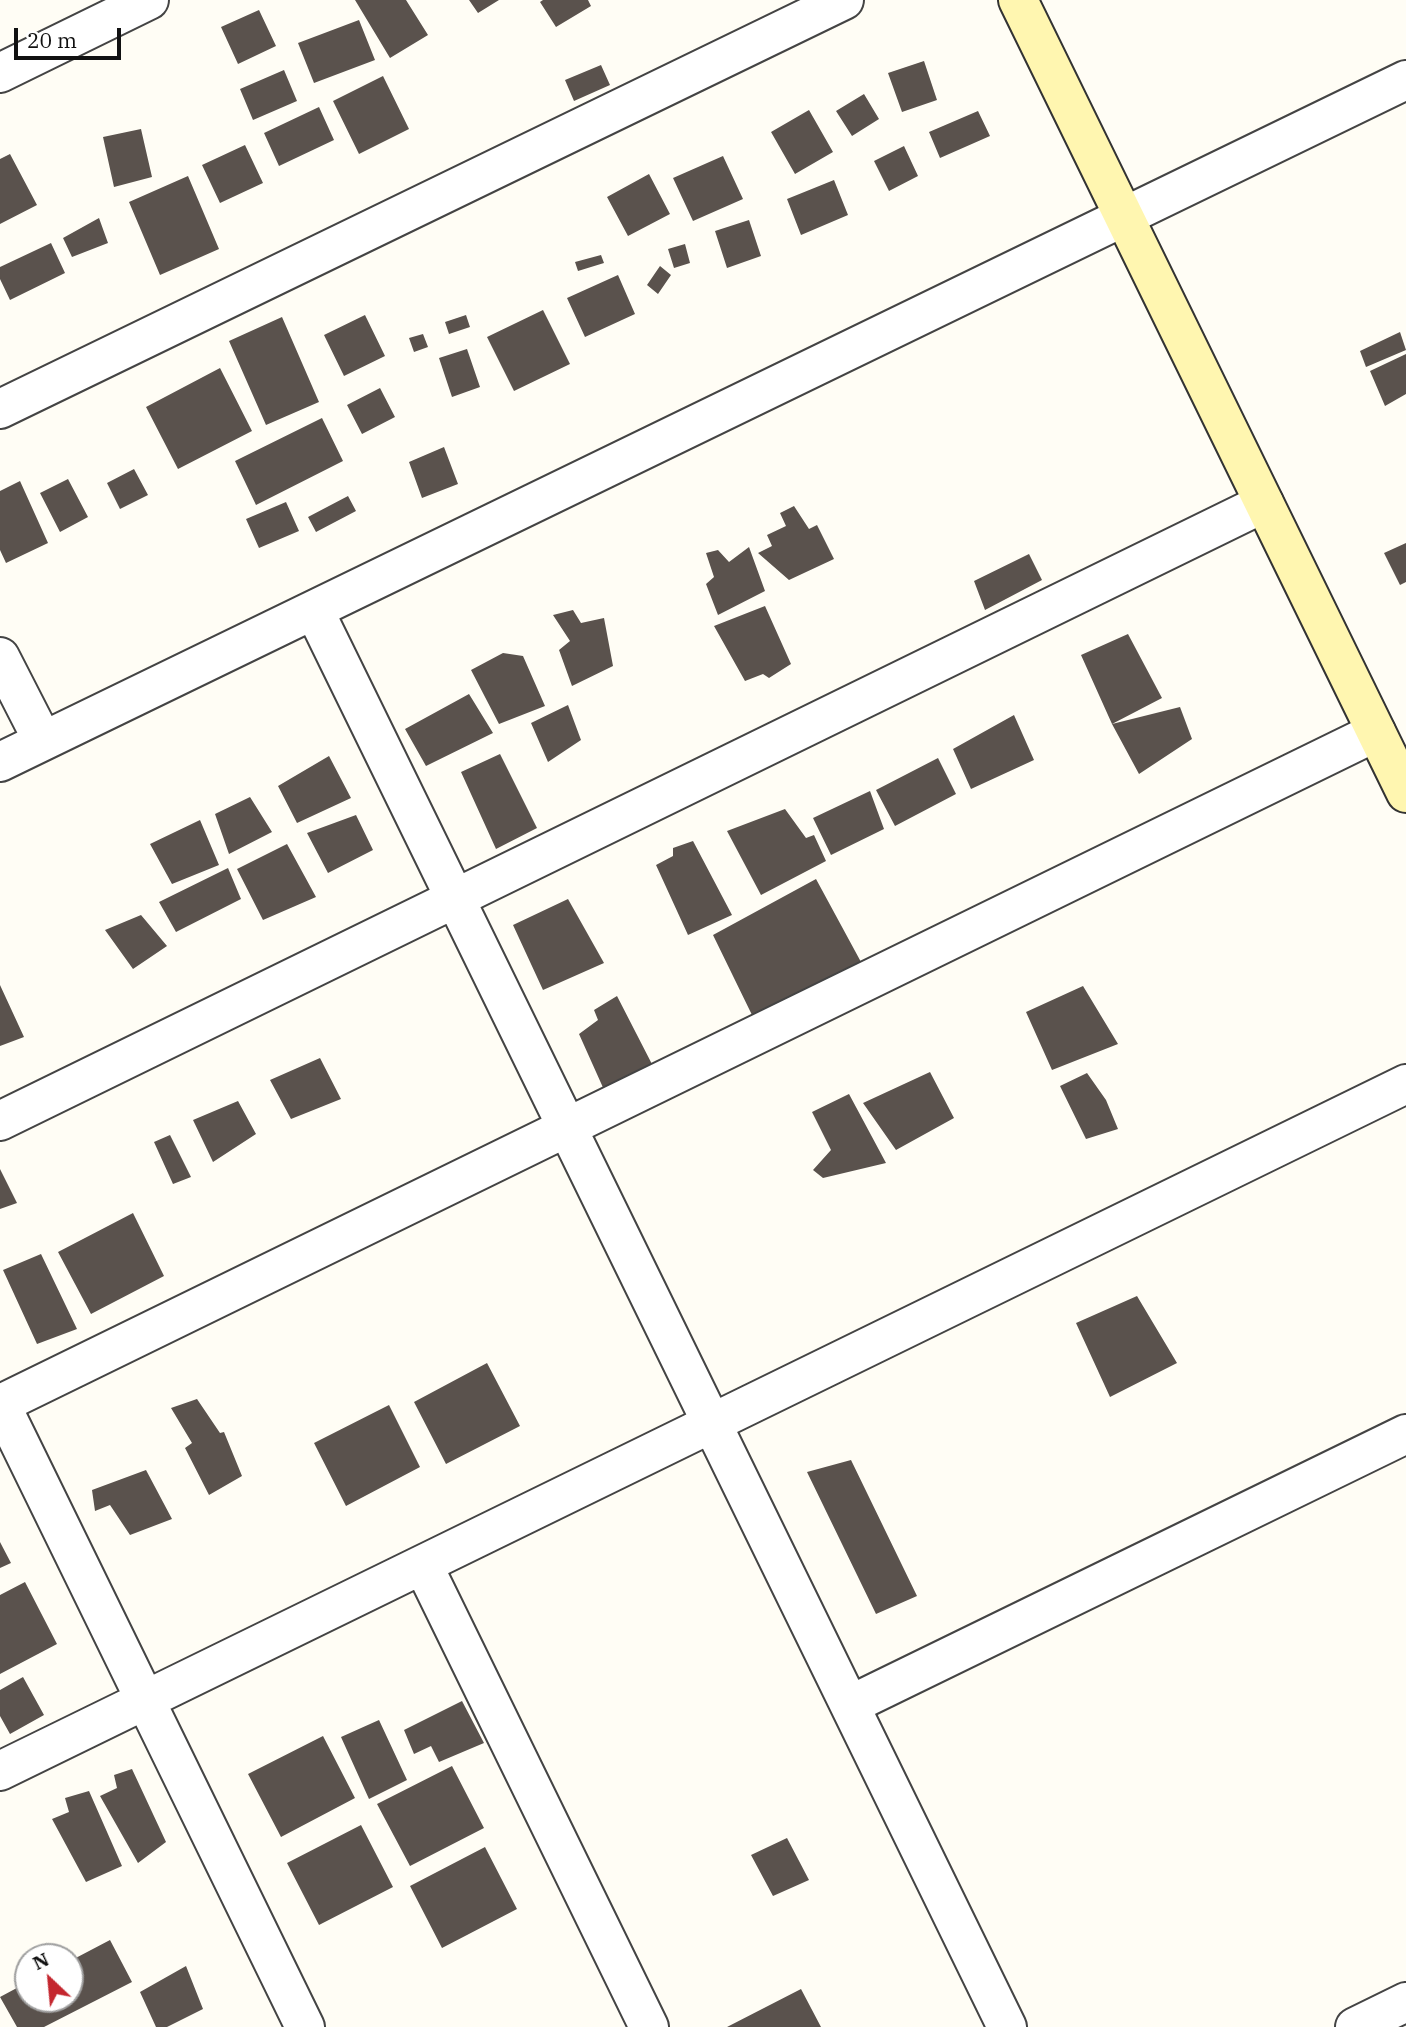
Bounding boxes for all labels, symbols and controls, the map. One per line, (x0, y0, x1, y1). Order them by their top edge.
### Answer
scale bar (18, 14, 124, 58)
text: 20 m (27, 26, 77, 54)
north arrow (14, 1943, 84, 2013)
text: N (29, 1947, 53, 1975)

